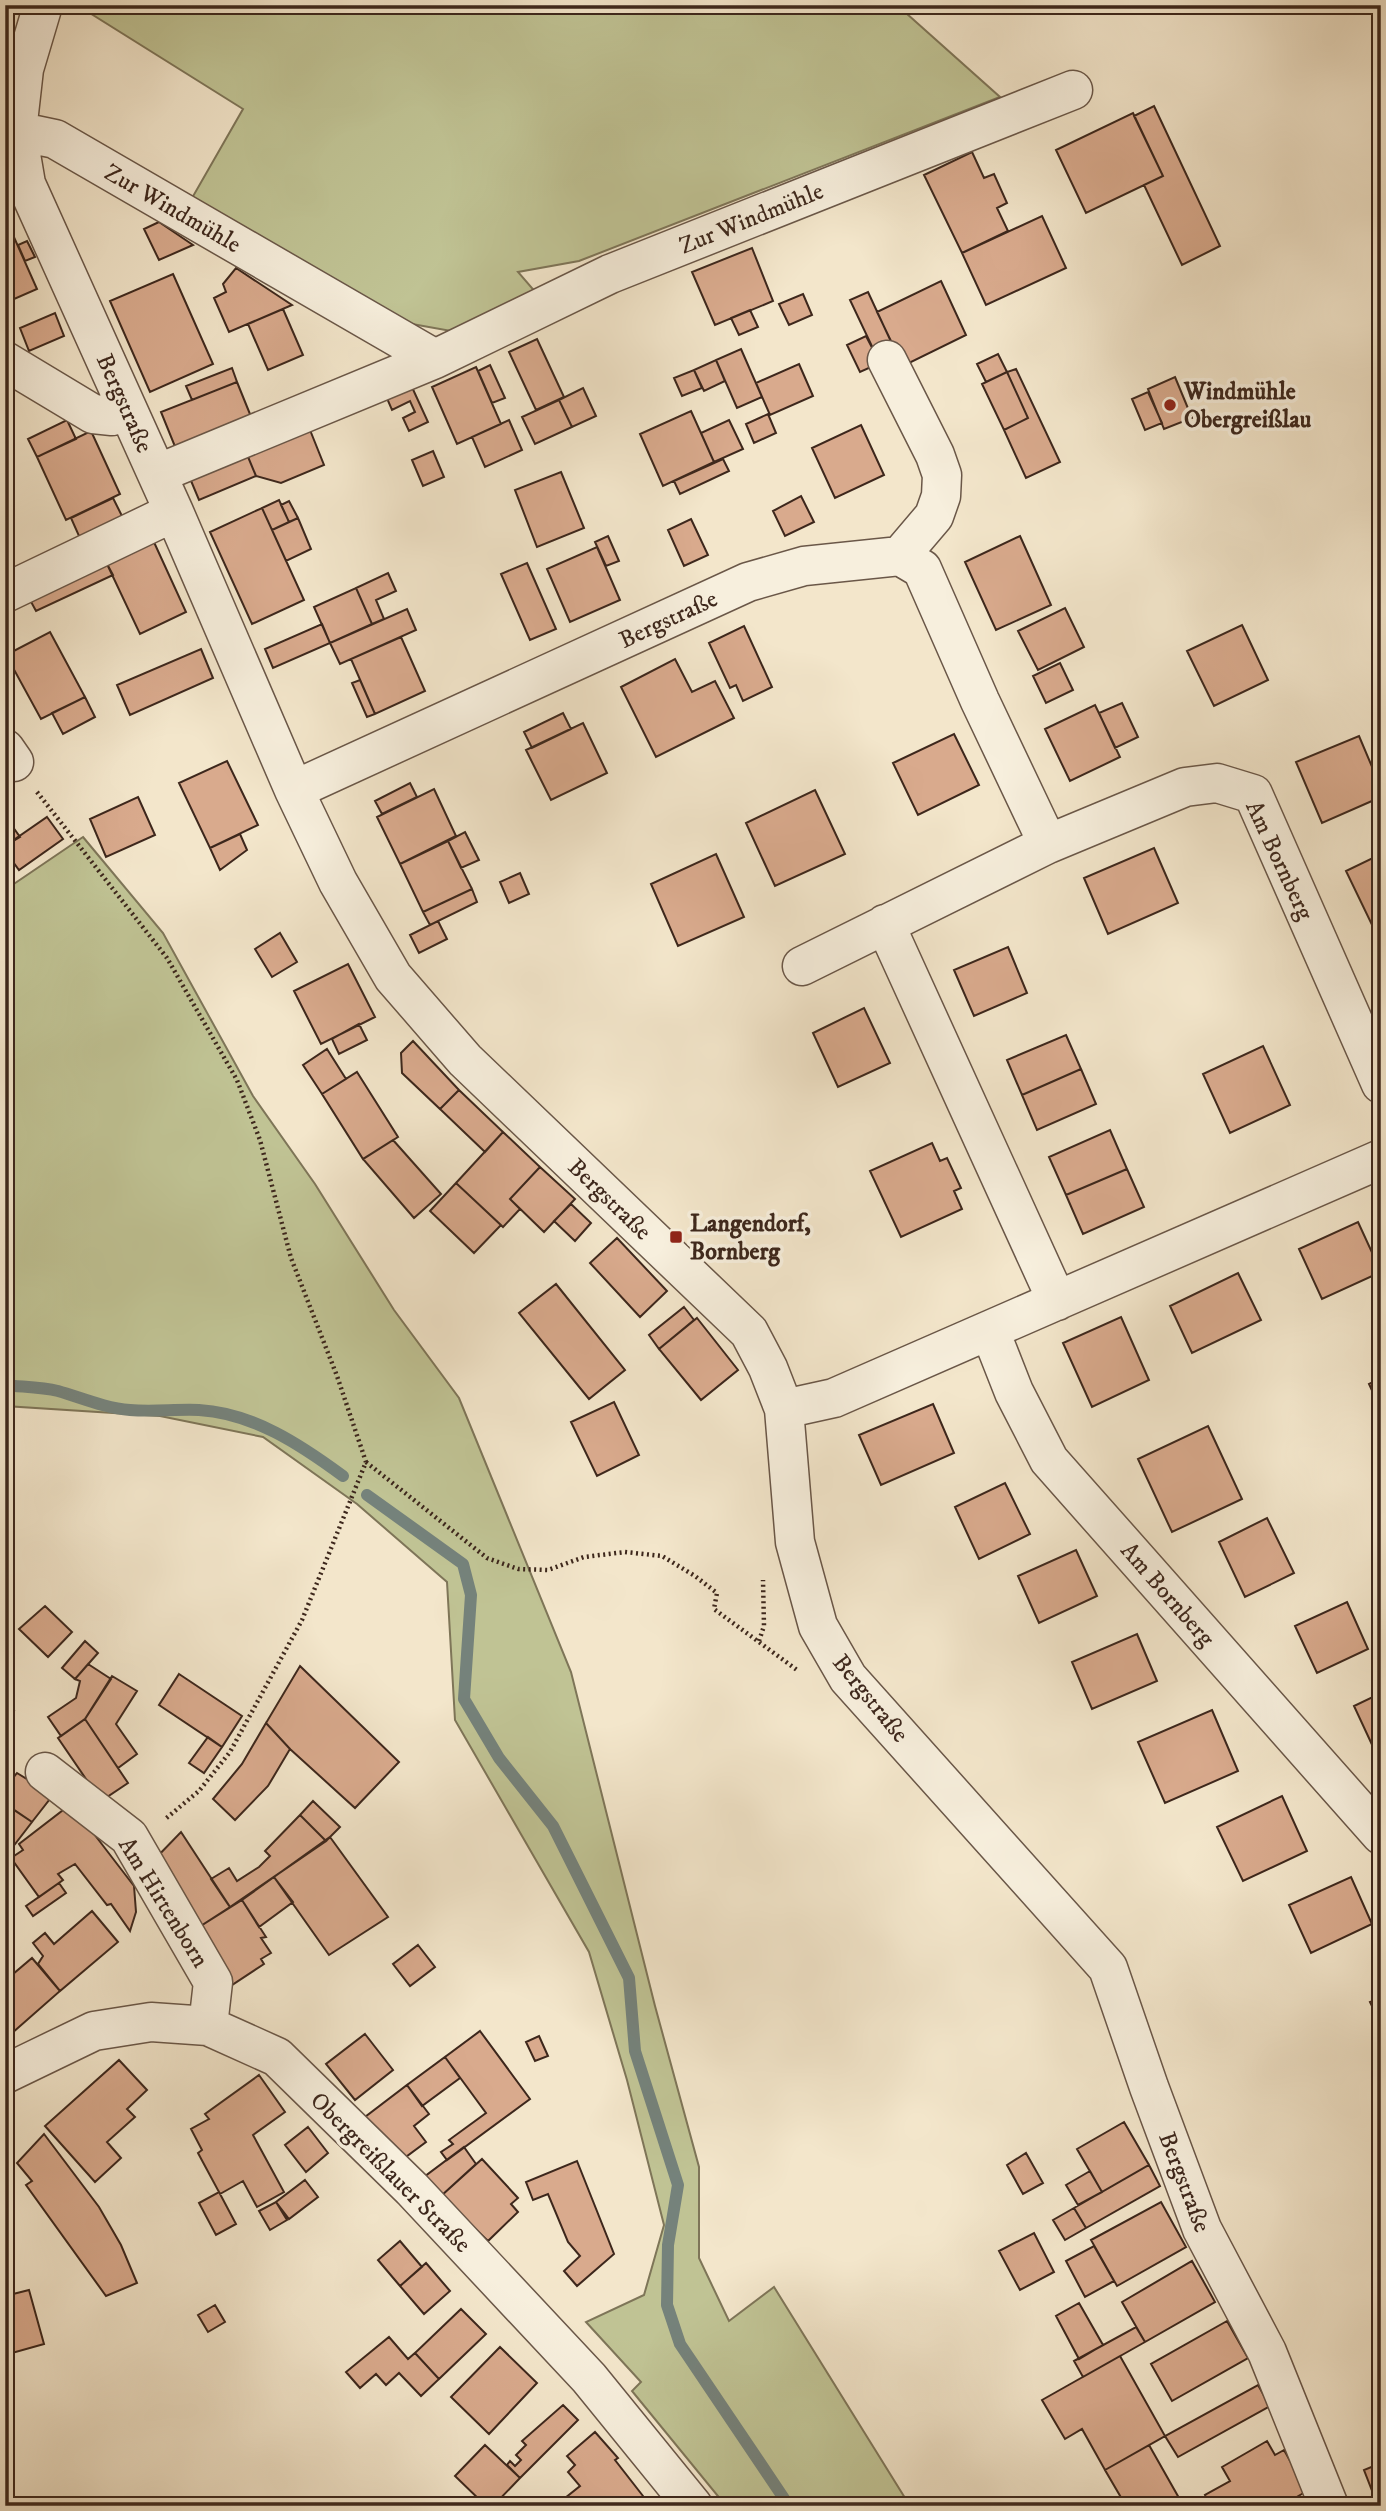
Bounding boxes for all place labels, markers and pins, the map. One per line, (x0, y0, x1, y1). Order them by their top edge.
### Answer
place label: Windmühle Obergreißlau (1183, 377, 1312, 435)
marker: Windmühle Obergreißlau (1162, 397, 1178, 413)
place label: Langendorf, Bornberg (690, 1209, 811, 1267)
marker: Langendorf, Bornberg (668, 1229, 684, 1245)

